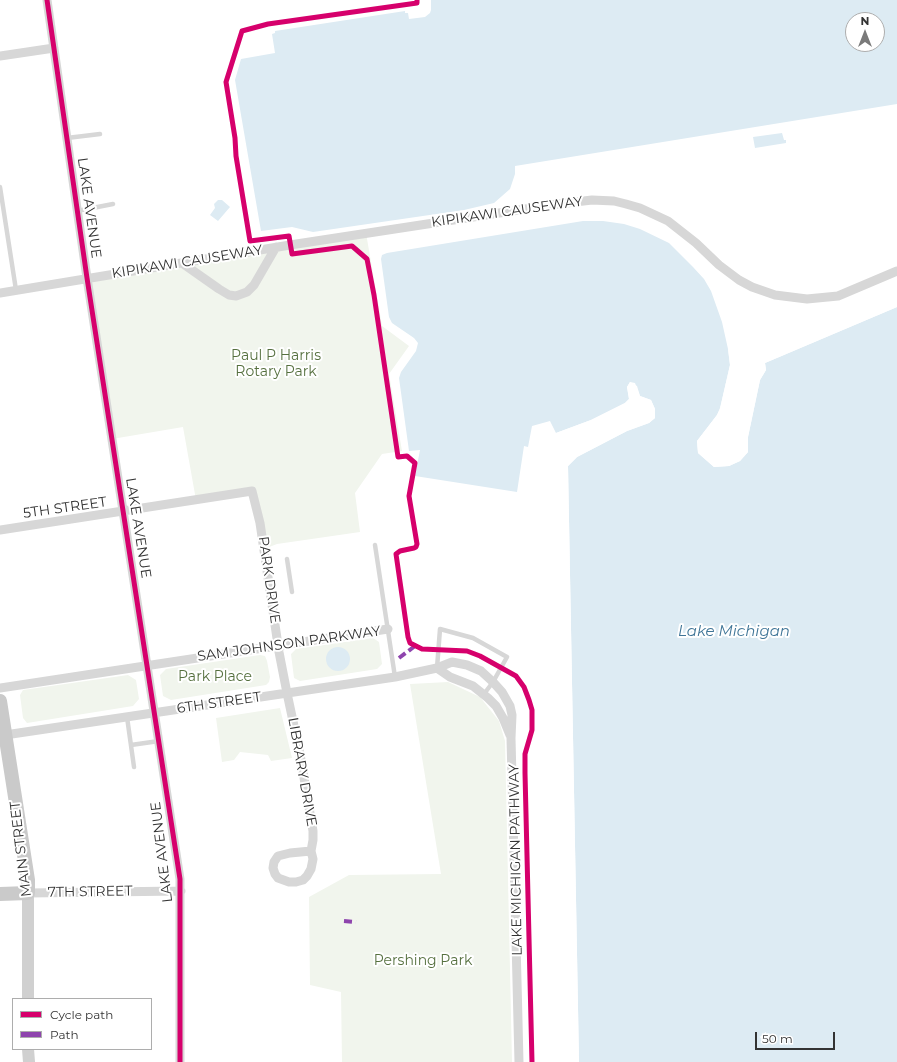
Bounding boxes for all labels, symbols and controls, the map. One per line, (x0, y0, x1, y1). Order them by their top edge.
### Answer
north arrow (845, 12, 885, 52)
text: N (861, 14, 869, 28)
street label: LAKE AVENUE (74, 157, 104, 259)
street label: KIPIKAWI CAUSEWAY (430, 193, 584, 231)
street label: KIPIKAWI CAUSEWAY (110, 242, 264, 282)
park label: Paul P Harris Rotary Park (231, 348, 321, 380)
street label: LAKE AVENUE (122, 477, 154, 579)
street label: 5TH STREET (22, 494, 108, 522)
street label: PARK DRIVE (255, 535, 283, 625)
street label: SAM JOHNSON PARKWAY (196, 623, 382, 665)
water label: Lake Michigan (678, 623, 790, 641)
park label: Park Place (178, 669, 252, 685)
street label: 6TH STREET (176, 689, 262, 717)
street label: LIBRARY DRIVE (284, 716, 320, 828)
street label: LAKE MICHIGAN PATHWAY (506, 764, 526, 956)
street label: MAIN STREET (7, 800, 35, 898)
street label: LAKE AVENUE (147, 801, 177, 903)
street label: 7TH STREET (47, 883, 133, 901)
park label: Pershing Park (374, 953, 472, 969)
legend (12, 998, 152, 1050)
text: Cycle path (50, 1007, 113, 1022)
scale bar (757, 1024, 837, 1050)
text: Path (50, 1027, 79, 1042)
text: 50 m (762, 1031, 793, 1046)

